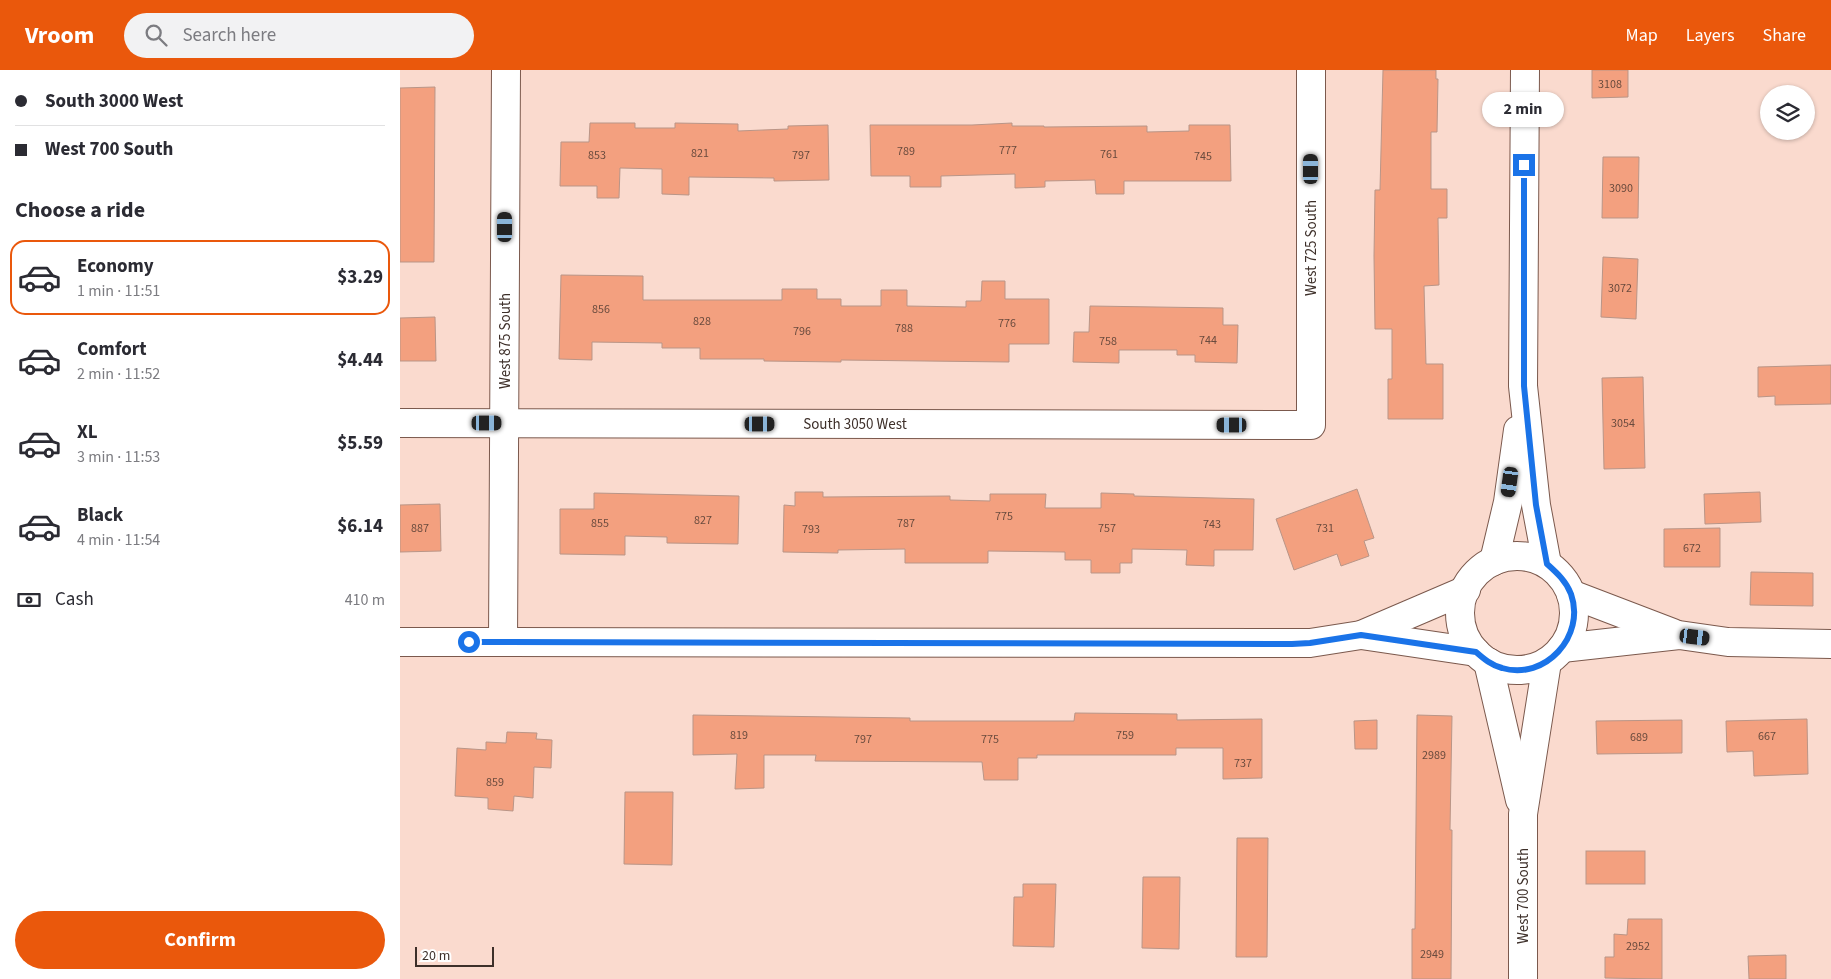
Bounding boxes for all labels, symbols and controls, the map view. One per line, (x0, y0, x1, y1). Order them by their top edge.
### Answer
search box (124, 13, 474, 58)
text: Vroom (25, 18, 94, 53)
icon: search (142, 21, 170, 49)
text: Search here (182, 22, 276, 49)
text: Map (1626, 23, 1658, 48)
text: Layers (1686, 23, 1735, 48)
text: Share (1763, 23, 1806, 48)
house number: 3108 (1598, 76, 1622, 93)
map controls (1760, 85, 1815, 140)
button: layers (1760, 85, 1815, 140)
text: South 3000 West (45, 88, 183, 115)
callout: 2 min (1483, 92, 1565, 128)
text: 2 min (1504, 98, 1542, 120)
text: West 700 South (45, 136, 173, 163)
house number: 777 (999, 142, 1017, 159)
house number: 789 (897, 143, 915, 160)
house number: 821 (691, 145, 709, 162)
house number: 761 (1100, 146, 1118, 163)
house number: 853 (588, 147, 606, 164)
house number: 797 (792, 147, 810, 164)
house number: 745 (1194, 148, 1212, 165)
car (1303, 154, 1318, 184)
route end (1513, 154, 1535, 176)
house number: 3090 (1609, 180, 1633, 197)
text: Choose a ride (15, 194, 145, 226)
street label: West 725 South (1301, 200, 1322, 296)
car (497, 212, 512, 242)
text: Economy (77, 253, 154, 280)
icon: car (17, 255, 62, 300)
text: $3.29 (337, 264, 383, 291)
text: 1 min · 11:51 (77, 280, 160, 302)
house number: 3072 (1608, 280, 1632, 297)
street label: West 875 South (495, 293, 516, 389)
house number: 856 (592, 301, 610, 318)
house number: 828 (693, 313, 711, 330)
house number: 776 (998, 315, 1016, 332)
house number: 788 (895, 320, 913, 337)
house number: 796 (793, 323, 811, 340)
house number: 744 (1199, 332, 1217, 349)
house number: 758 (1099, 333, 1117, 350)
text: Comfort (77, 336, 147, 363)
icon: car (17, 338, 62, 383)
text: $4.44 (337, 347, 383, 374)
text: 2 min · 11:52 (77, 363, 160, 385)
street label: South 3050 West (803, 414, 907, 435)
house number: 3054 (1611, 415, 1635, 432)
car (472, 416, 502, 431)
car (745, 417, 775, 432)
car (1217, 418, 1247, 433)
text: XL (77, 419, 98, 446)
icon: car (17, 421, 62, 466)
text: $5.59 (337, 430, 383, 457)
text: 3 min · 11:53 (77, 446, 160, 468)
car (1500, 466, 1519, 498)
text: Black (77, 502, 123, 529)
icon: car (17, 504, 62, 549)
house number: 775 (995, 508, 1013, 525)
house number: 827 (694, 512, 712, 529)
text: $6.14 (337, 513, 383, 540)
house number: 855 (591, 515, 609, 532)
house number: 787 (897, 515, 915, 532)
house number: 743 (1203, 516, 1221, 533)
house number: 887 (411, 520, 429, 537)
house number: 757 (1098, 520, 1116, 537)
house number: 731 (1316, 520, 1334, 537)
house number: 793 (802, 521, 820, 538)
text: 4 min · 11:54 (77, 529, 160, 551)
house number: 672 (1683, 540, 1701, 557)
icon: cash (15, 586, 43, 614)
text: Cash (55, 586, 94, 613)
text: 410 m (345, 589, 385, 611)
car (1679, 628, 1710, 646)
route start (458, 631, 480, 653)
house number: 819 (730, 727, 748, 744)
house number: 759 (1116, 727, 1134, 744)
house number: 667 (1758, 728, 1776, 745)
house number: 689 (1630, 729, 1648, 746)
house number: 797 (854, 731, 872, 748)
house number: 775 (981, 731, 999, 748)
house number: 2989 (1422, 747, 1446, 764)
house number: 737 (1234, 755, 1252, 772)
house number: 859 (486, 774, 504, 791)
street label: West 700 South (1513, 848, 1534, 944)
button: Confirm (15, 911, 385, 969)
house number: 2952 (1626, 938, 1650, 955)
scale bar (415, 944, 494, 967)
text: 20 m (422, 946, 450, 966)
house number: 2949 (1420, 946, 1444, 963)

